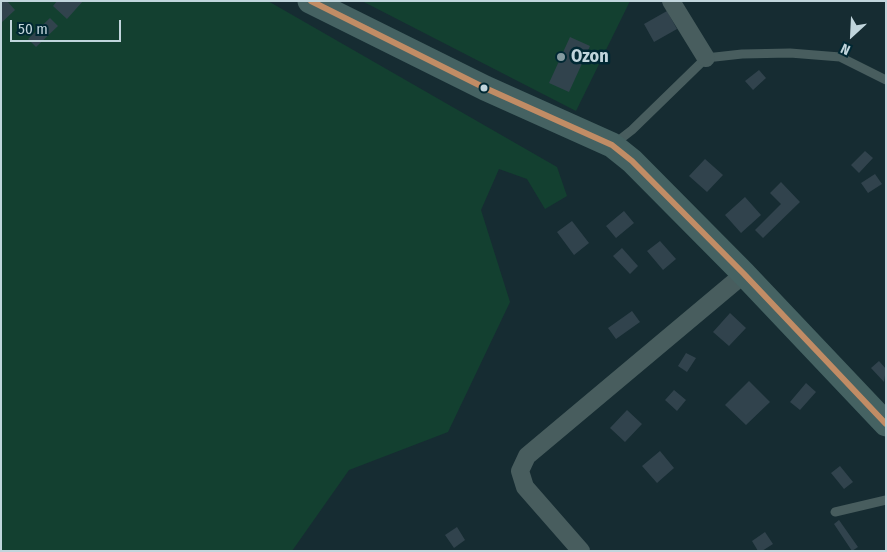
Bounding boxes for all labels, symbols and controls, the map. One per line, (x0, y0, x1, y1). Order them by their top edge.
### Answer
scale bar (12, 10, 124, 42)
north arrow (827, 10, 877, 60)
text: 50 m (18, 20, 48, 38)
text: N (838, 40, 853, 59)
place label: Ozon (571, 46, 609, 68)
marker: Ozon (555, 51, 567, 63)
unlabelled marker (479, 83, 489, 93)

